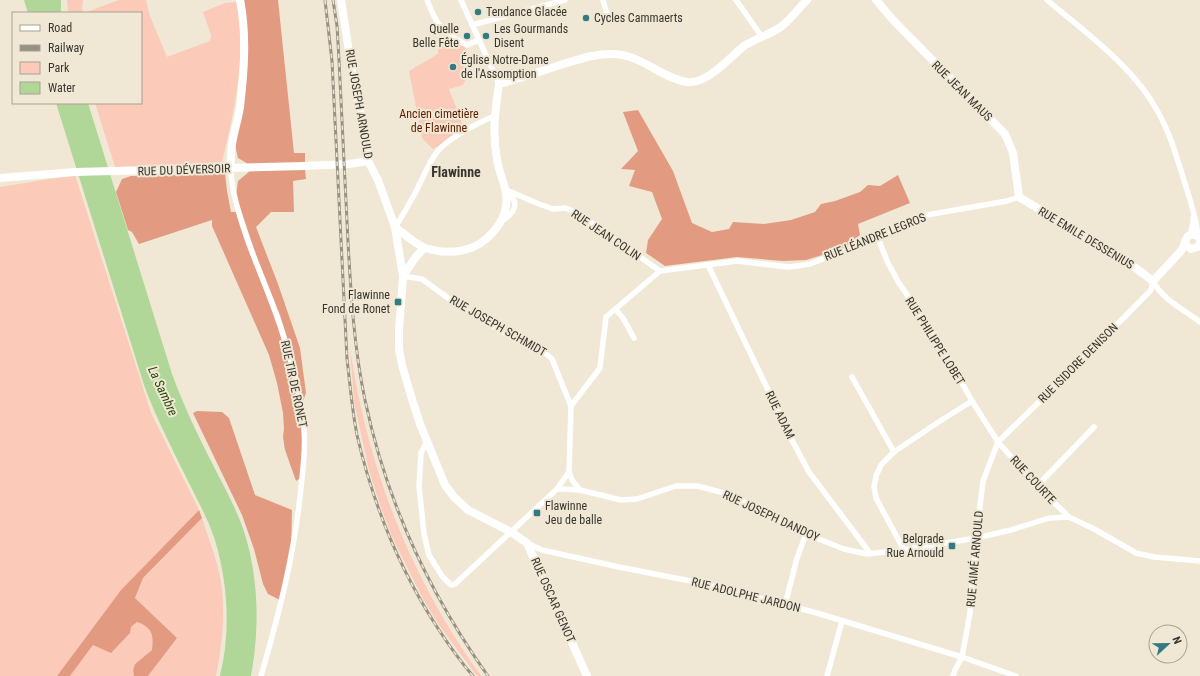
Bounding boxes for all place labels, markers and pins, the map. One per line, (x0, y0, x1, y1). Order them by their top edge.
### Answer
place label: Tendance Glacée (486, 5, 567, 19)
marker: Tendance Glacée (473, 7, 483, 17)
place label: Cycles Cammaerts (594, 11, 683, 25)
marker: Cycles Cammaerts (581, 13, 591, 23)
place label: Quelle Belle Fête (412, 22, 459, 50)
place label: Les Gourmands Disent (494, 22, 568, 50)
marker: Quelle Belle Fête (462, 31, 472, 41)
marker: Les Gourmands Disent (481, 31, 491, 41)
place label: Église Notre-Dame de l'Assomption (461, 52, 549, 81)
marker: Église Notre-Dame de l'Assomption (448, 62, 458, 72)
place label: Flawinne Fond de Ronet (322, 288, 390, 316)
marker: Flawinne Fond de Ronet (393, 297, 403, 307)
place label: Flawinne Jeu de balle (545, 499, 602, 527)
marker: Flawinne Jeu de balle (532, 508, 542, 518)
place label: Belgrade Rue Arnould (887, 532, 944, 560)
marker: Belgrade Rue Arnould (947, 541, 957, 551)

